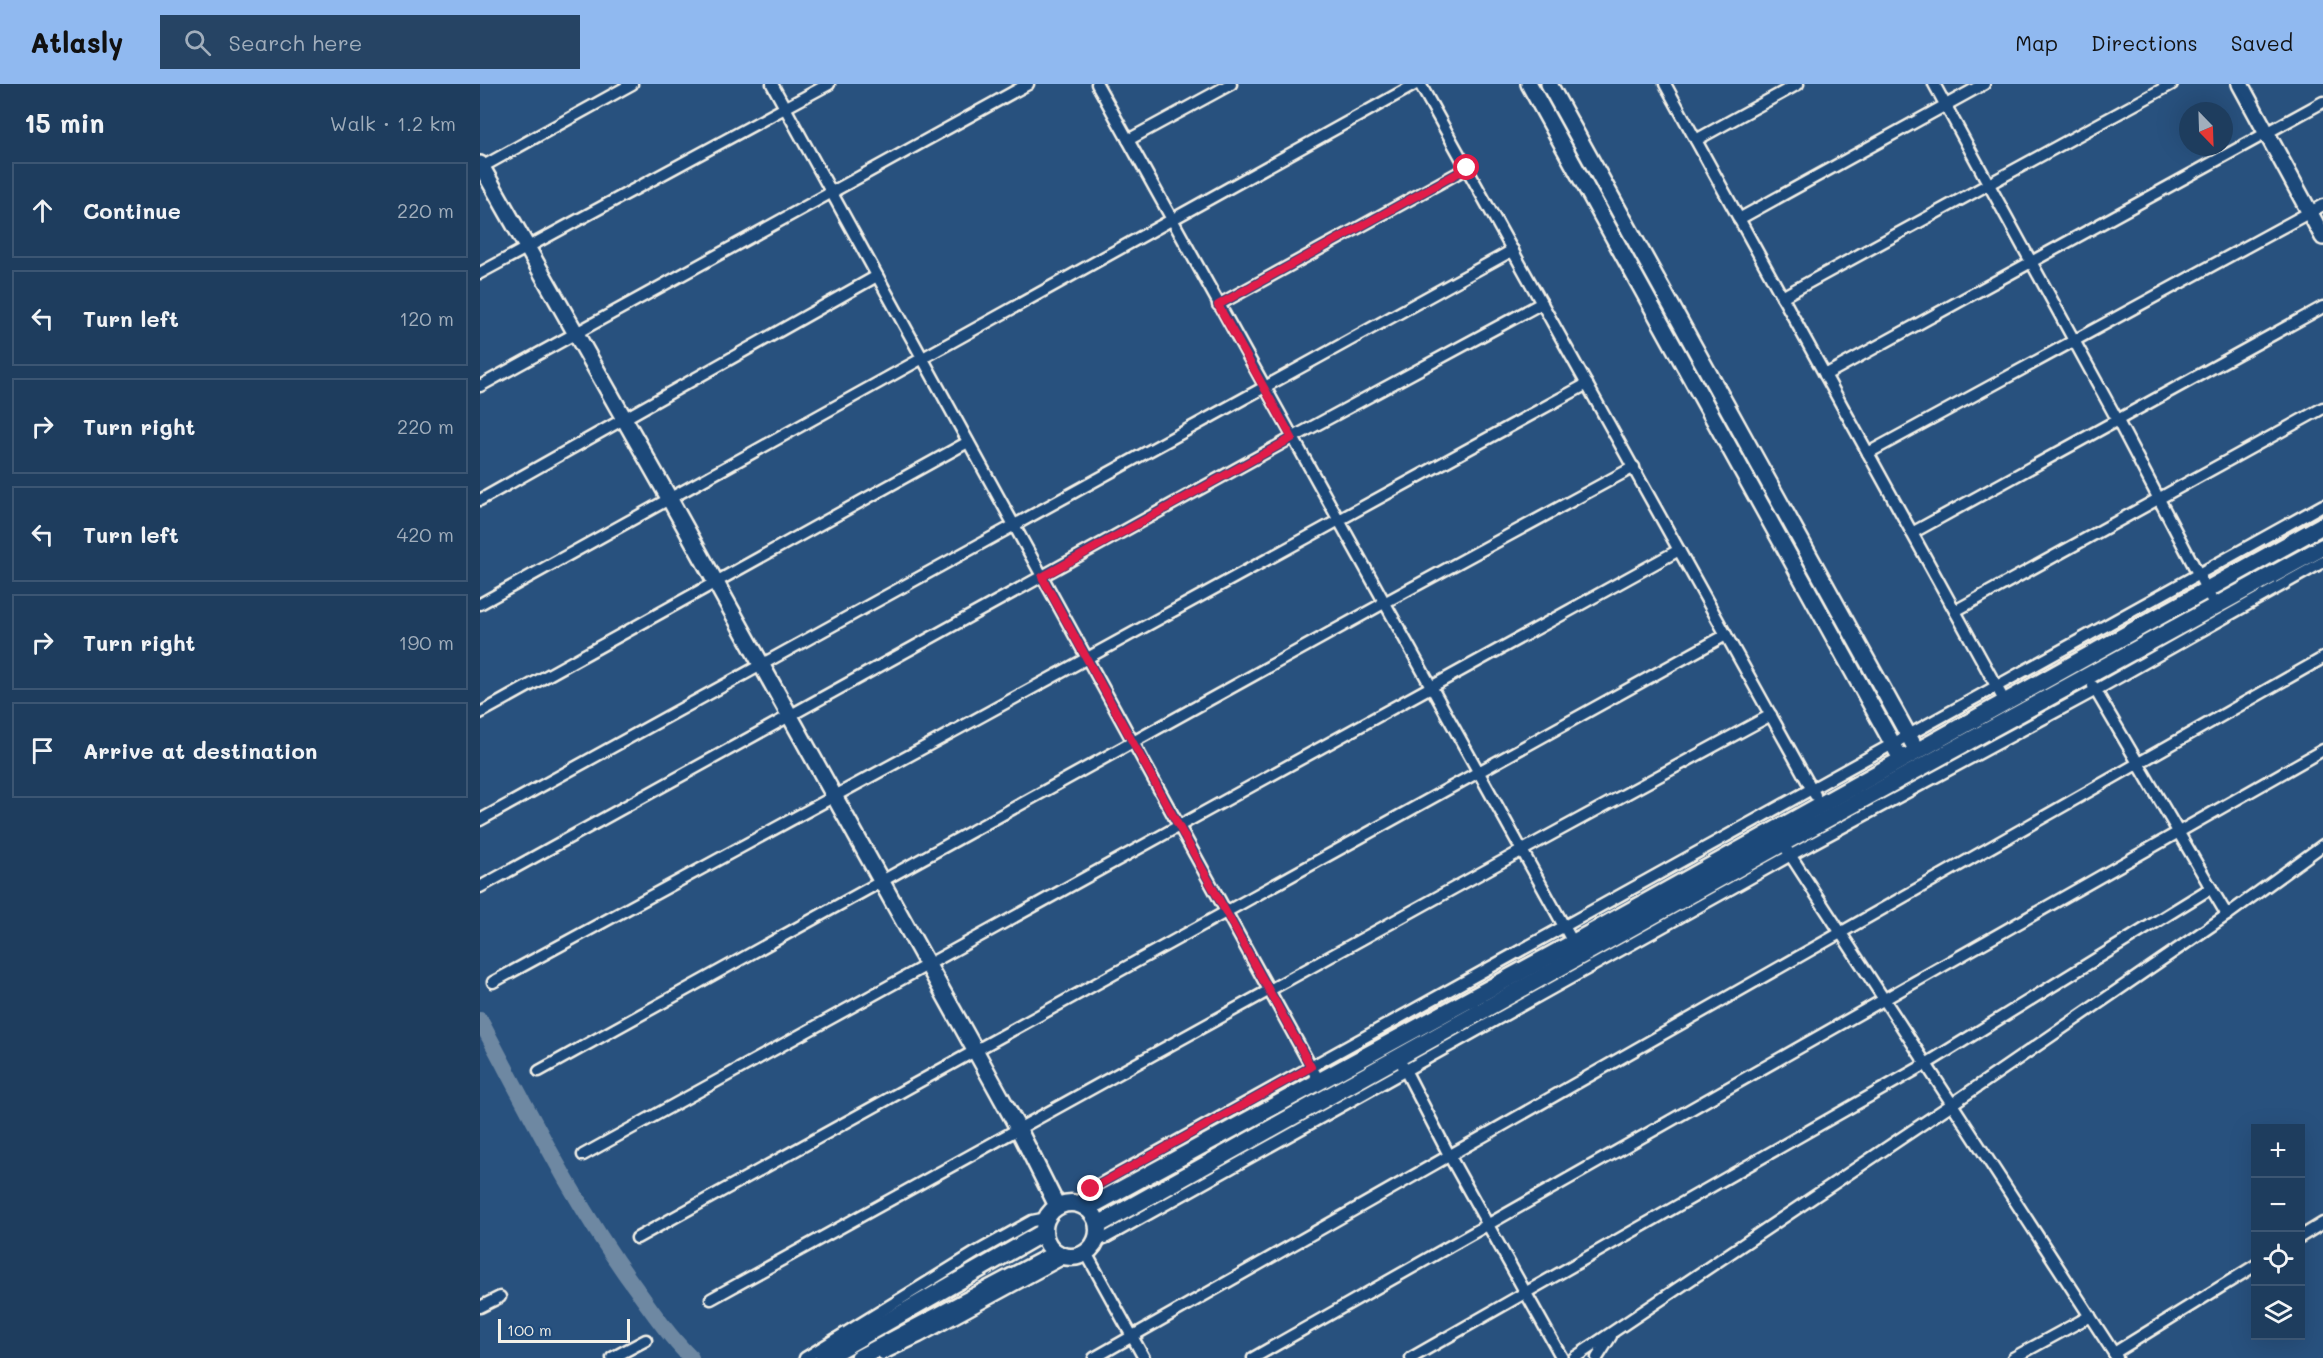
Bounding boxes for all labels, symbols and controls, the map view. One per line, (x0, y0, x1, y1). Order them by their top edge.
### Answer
search box (160, 15, 580, 69)
text: Atlasly (30, 24, 124, 60)
icon: search (181, 26, 214, 59)
text: Search here (229, 28, 362, 57)
text: Map (2015, 29, 2058, 56)
text: Directions (2091, 29, 2198, 56)
text: Saved (2231, 29, 2293, 56)
north arrow (2179, 102, 2233, 156)
text: 15 min (24, 106, 104, 140)
text: Walk · 1.2 km (330, 110, 456, 136)
route start (1453, 154, 1479, 180)
icon: ahead (26, 194, 59, 227)
text: Continue (83, 196, 181, 225)
text: 220 m (397, 197, 454, 223)
icon: left (26, 302, 59, 335)
text: Turn left (83, 304, 179, 333)
text: 120 m (399, 305, 454, 331)
icon: right (26, 410, 59, 443)
text: Turn right (83, 412, 195, 441)
text: 220 m (397, 413, 454, 439)
icon: left (26, 518, 59, 551)
text: Turn left (83, 520, 179, 549)
text: 420 m (396, 521, 454, 547)
icon: right (26, 626, 59, 659)
text: Turn right (83, 628, 195, 657)
text: 190 m (399, 629, 454, 655)
icon: arrive (26, 734, 59, 767)
text: Arrive at destination (83, 736, 318, 765)
map controls (2251, 1124, 2305, 1340)
button: + (2251, 1124, 2305, 1178)
route end (1077, 1175, 1103, 1201)
button: − (2251, 1178, 2305, 1232)
button: locate (2251, 1232, 2305, 1286)
button: layers (2251, 1286, 2305, 1340)
scale bar (498, 1316, 630, 1344)
text: 100 m (507, 1319, 552, 1340)

